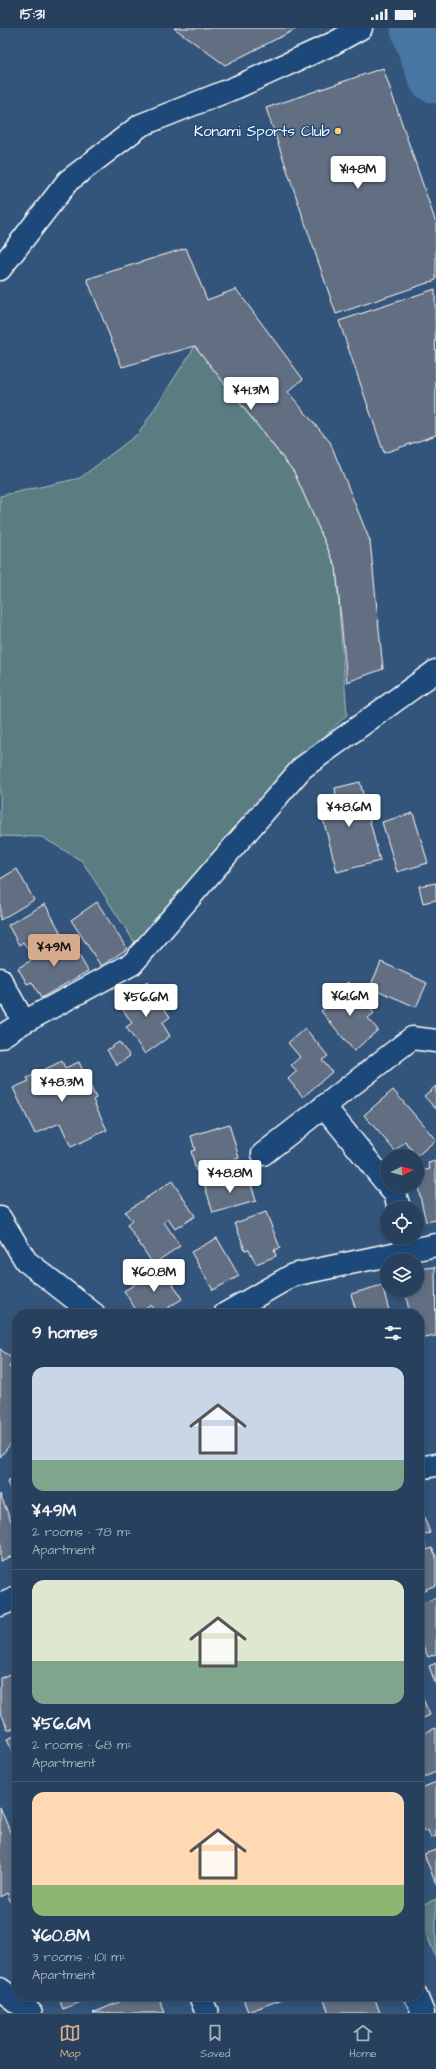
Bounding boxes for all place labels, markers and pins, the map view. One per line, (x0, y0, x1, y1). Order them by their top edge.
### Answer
place label: Konami Sports Club (194, 121, 331, 142)
marker: Konami Sports Club (333, 126, 343, 136)
pin: ¥148M (330, 156, 386, 190)
pin: ¥41.3M (218, 377, 284, 411)
pin: ¥48.6M (316, 794, 382, 828)
pin: ¥49M (30, 934, 78, 968)
pin: ¥61.6M (317, 983, 383, 1017)
pin: ¥56.6M (113, 984, 179, 1018)
pin: ¥48.3M (29, 1069, 95, 1103)
pin: ¥48.8M (197, 1160, 263, 1194)
pin: ¥60.8M (121, 1259, 187, 1293)

